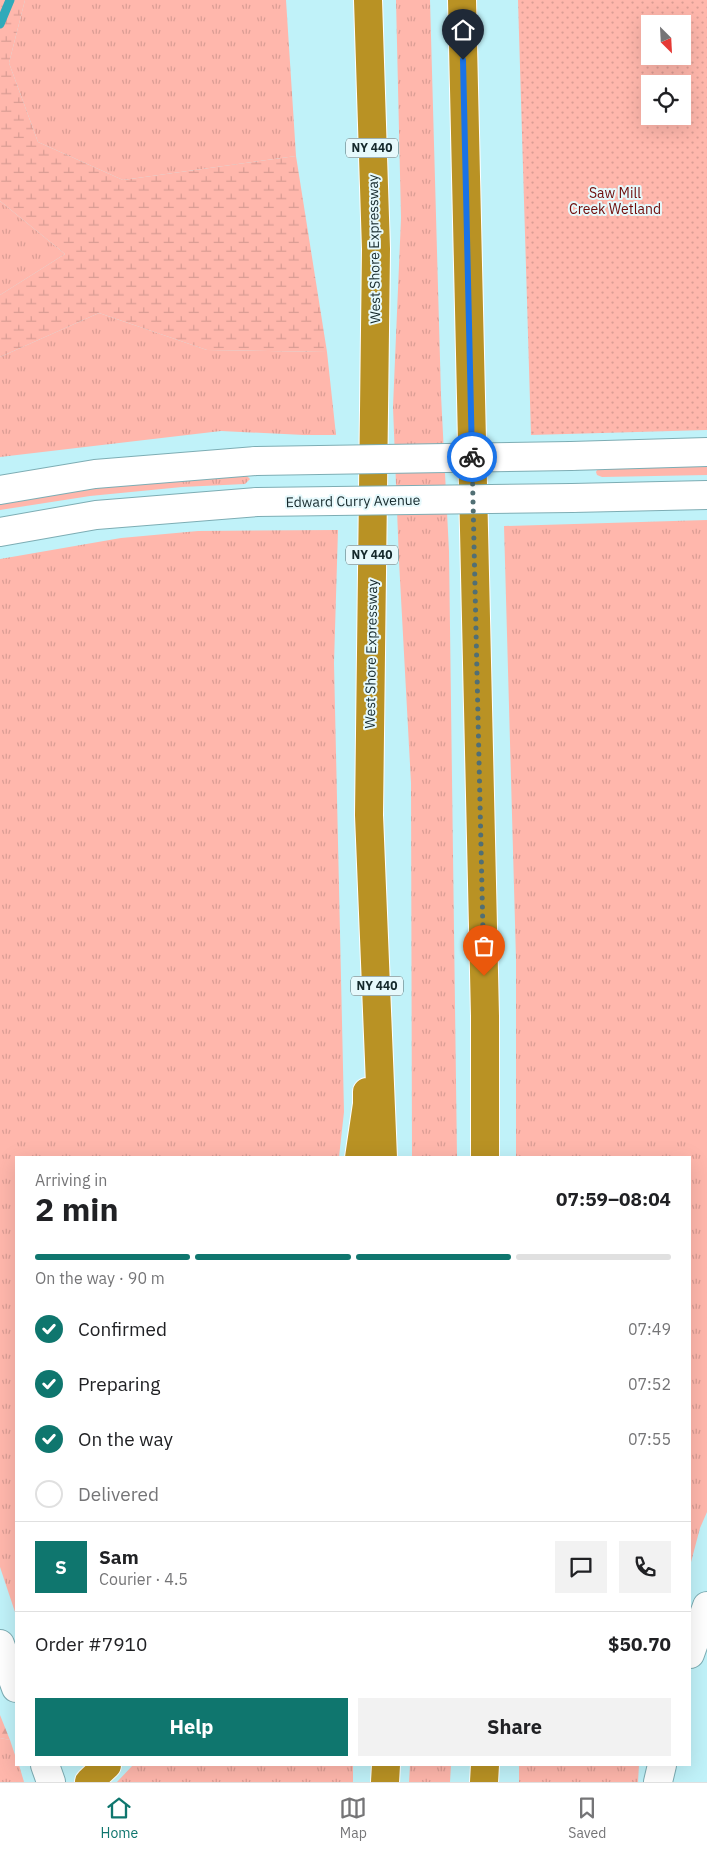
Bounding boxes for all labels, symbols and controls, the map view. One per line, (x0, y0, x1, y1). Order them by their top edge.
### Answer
pin (442, 9, 484, 60)
north arrow (641, 15, 691, 65)
map controls (641, 15, 691, 125)
icon: home (449, 16, 477, 44)
button: locate (641, 75, 691, 125)
road number: NY 440 (346, 138, 398, 158)
street label: West Shore Expressway (364, 174, 384, 324)
park label: Saw Mill Creek Wetland (569, 184, 661, 218)
courier (447, 432, 497, 482)
icon: bike (458, 443, 486, 471)
street label: Edward Curry Avenue (285, 491, 421, 511)
road number: NY 440 (346, 546, 398, 564)
street label: West Shore Expressway (361, 579, 381, 729)
pin (463, 925, 505, 976)
icon: bag (470, 932, 498, 960)
road number: NY 440 (351, 976, 403, 996)
text: Arriving in (35, 1170, 107, 1190)
text: 07:59–08:04 (556, 1187, 671, 1211)
text: 2 min (35, 1188, 119, 1230)
text: On the way · 90 m (35, 1268, 165, 1288)
icon: check (35, 1315, 63, 1343)
text: Confirmed (78, 1317, 167, 1341)
text: 07:49 (628, 1319, 671, 1339)
icon: check (35, 1370, 63, 1398)
text: Preparing (78, 1372, 160, 1396)
text: 07:52 (628, 1374, 671, 1394)
icon: check (35, 1425, 63, 1453)
text: On the way (78, 1427, 173, 1451)
text: 07:55 (628, 1429, 671, 1449)
text: Delivered (78, 1482, 159, 1506)
button: chat (555, 1541, 607, 1593)
button: phone (619, 1541, 671, 1593)
text: Sam (99, 1545, 139, 1569)
text: S (55, 1555, 67, 1579)
text: Courier · 4.5 (99, 1569, 188, 1589)
text: Order #7910 (35, 1632, 147, 1656)
text: $50.70 (608, 1632, 671, 1656)
button: Help (35, 1698, 348, 1756)
button: Share (358, 1698, 671, 1756)
tab: Home (101, 1794, 138, 1842)
tab: Map (339, 1794, 367, 1842)
tab: Saved (568, 1794, 606, 1842)

